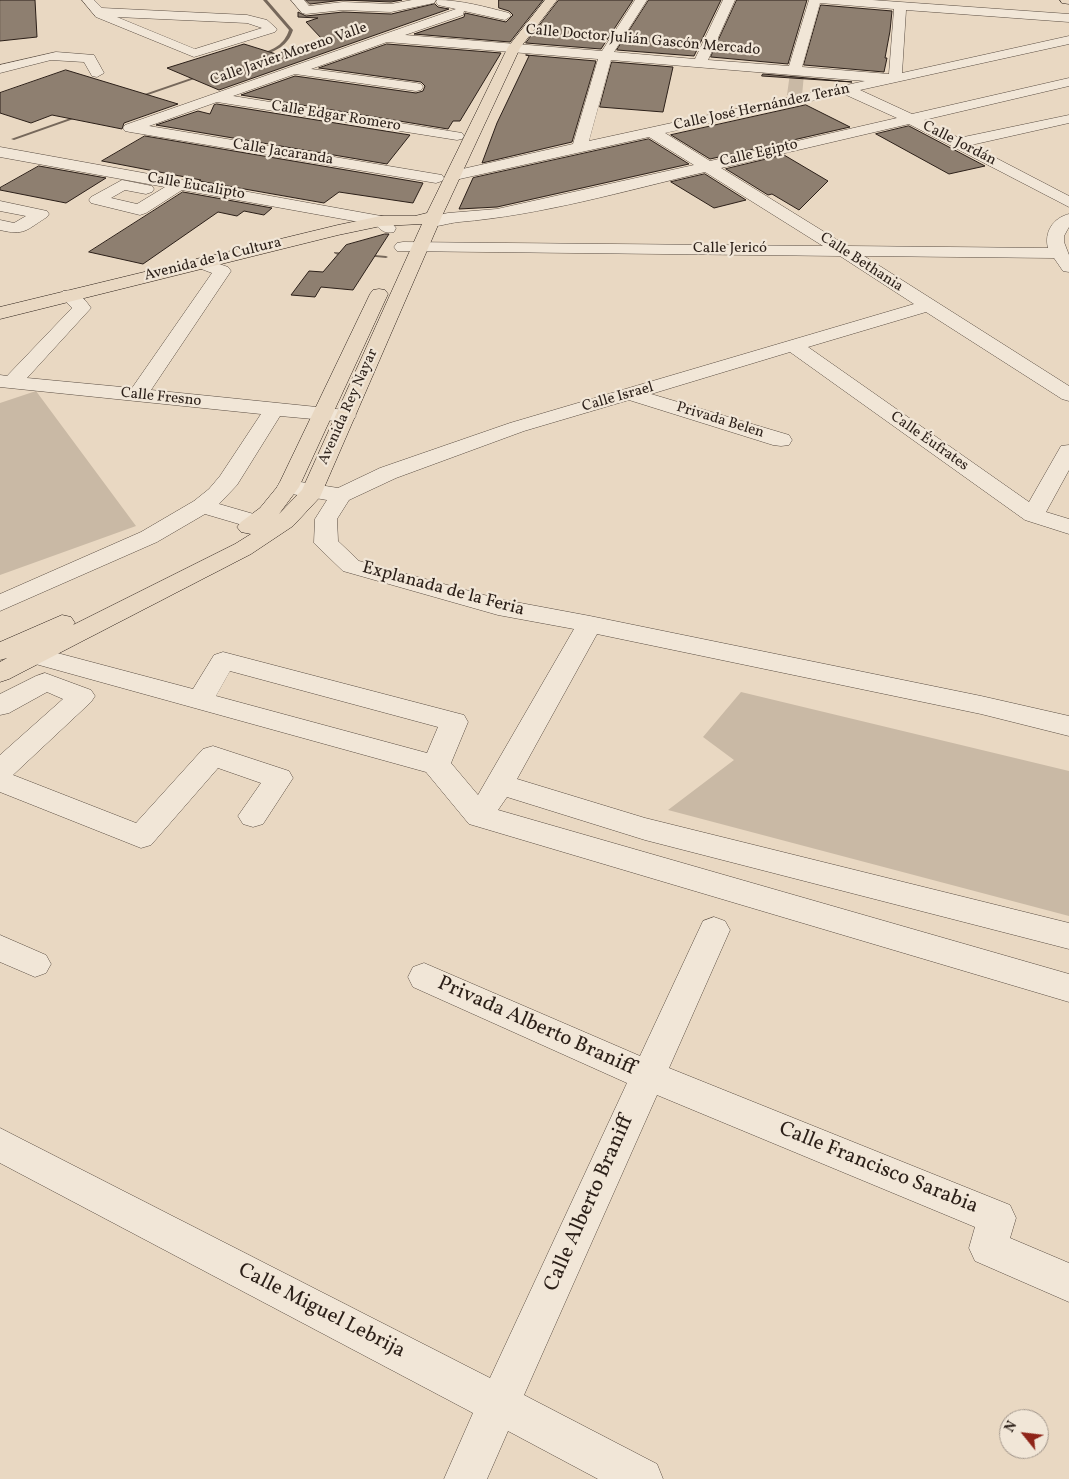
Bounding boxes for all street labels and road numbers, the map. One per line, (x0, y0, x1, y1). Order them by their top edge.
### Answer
street label: Calle Javier Moreno Valle (208, 20, 370, 90)
street label: Calle Doctor Julián Gascón Mercado (525, 22, 761, 60)
street label: Calle José Hernández Terán (672, 81, 852, 135)
street label: Calle Edgar Romero (270, 98, 402, 136)
street label: Calle Jordán (919, 118, 999, 170)
street label: Calle Jacaranda (231, 136, 335, 170)
street label: Calle Egipto (718, 136, 800, 172)
street label: Calle Eucalipto (146, 170, 246, 204)
street label: Calle Bethania (816, 229, 906, 297)
street label: Avenida de la Cultura (143, 234, 283, 286)
street label: Calle Jericó (693, 240, 767, 258)
street label: Avenida Rey Nayar (315, 346, 383, 468)
street label: Calle Israel (580, 379, 656, 417)
street label: Calle Fresno (120, 385, 202, 411)
street label: Privada Belen (674, 399, 766, 443)
street label: Calle Éufrates (887, 408, 971, 476)
street label: Explanada de la Feria (360, 558, 526, 622)
street label: Privada Alberto Braniff (433, 972, 639, 1082)
street label: Calle Alberto Braniff (540, 1112, 640, 1296)
street label: Calle Francisco Sarabia (775, 1117, 981, 1221)
street label: Calle Miguel Lebrija (233, 1259, 409, 1365)

